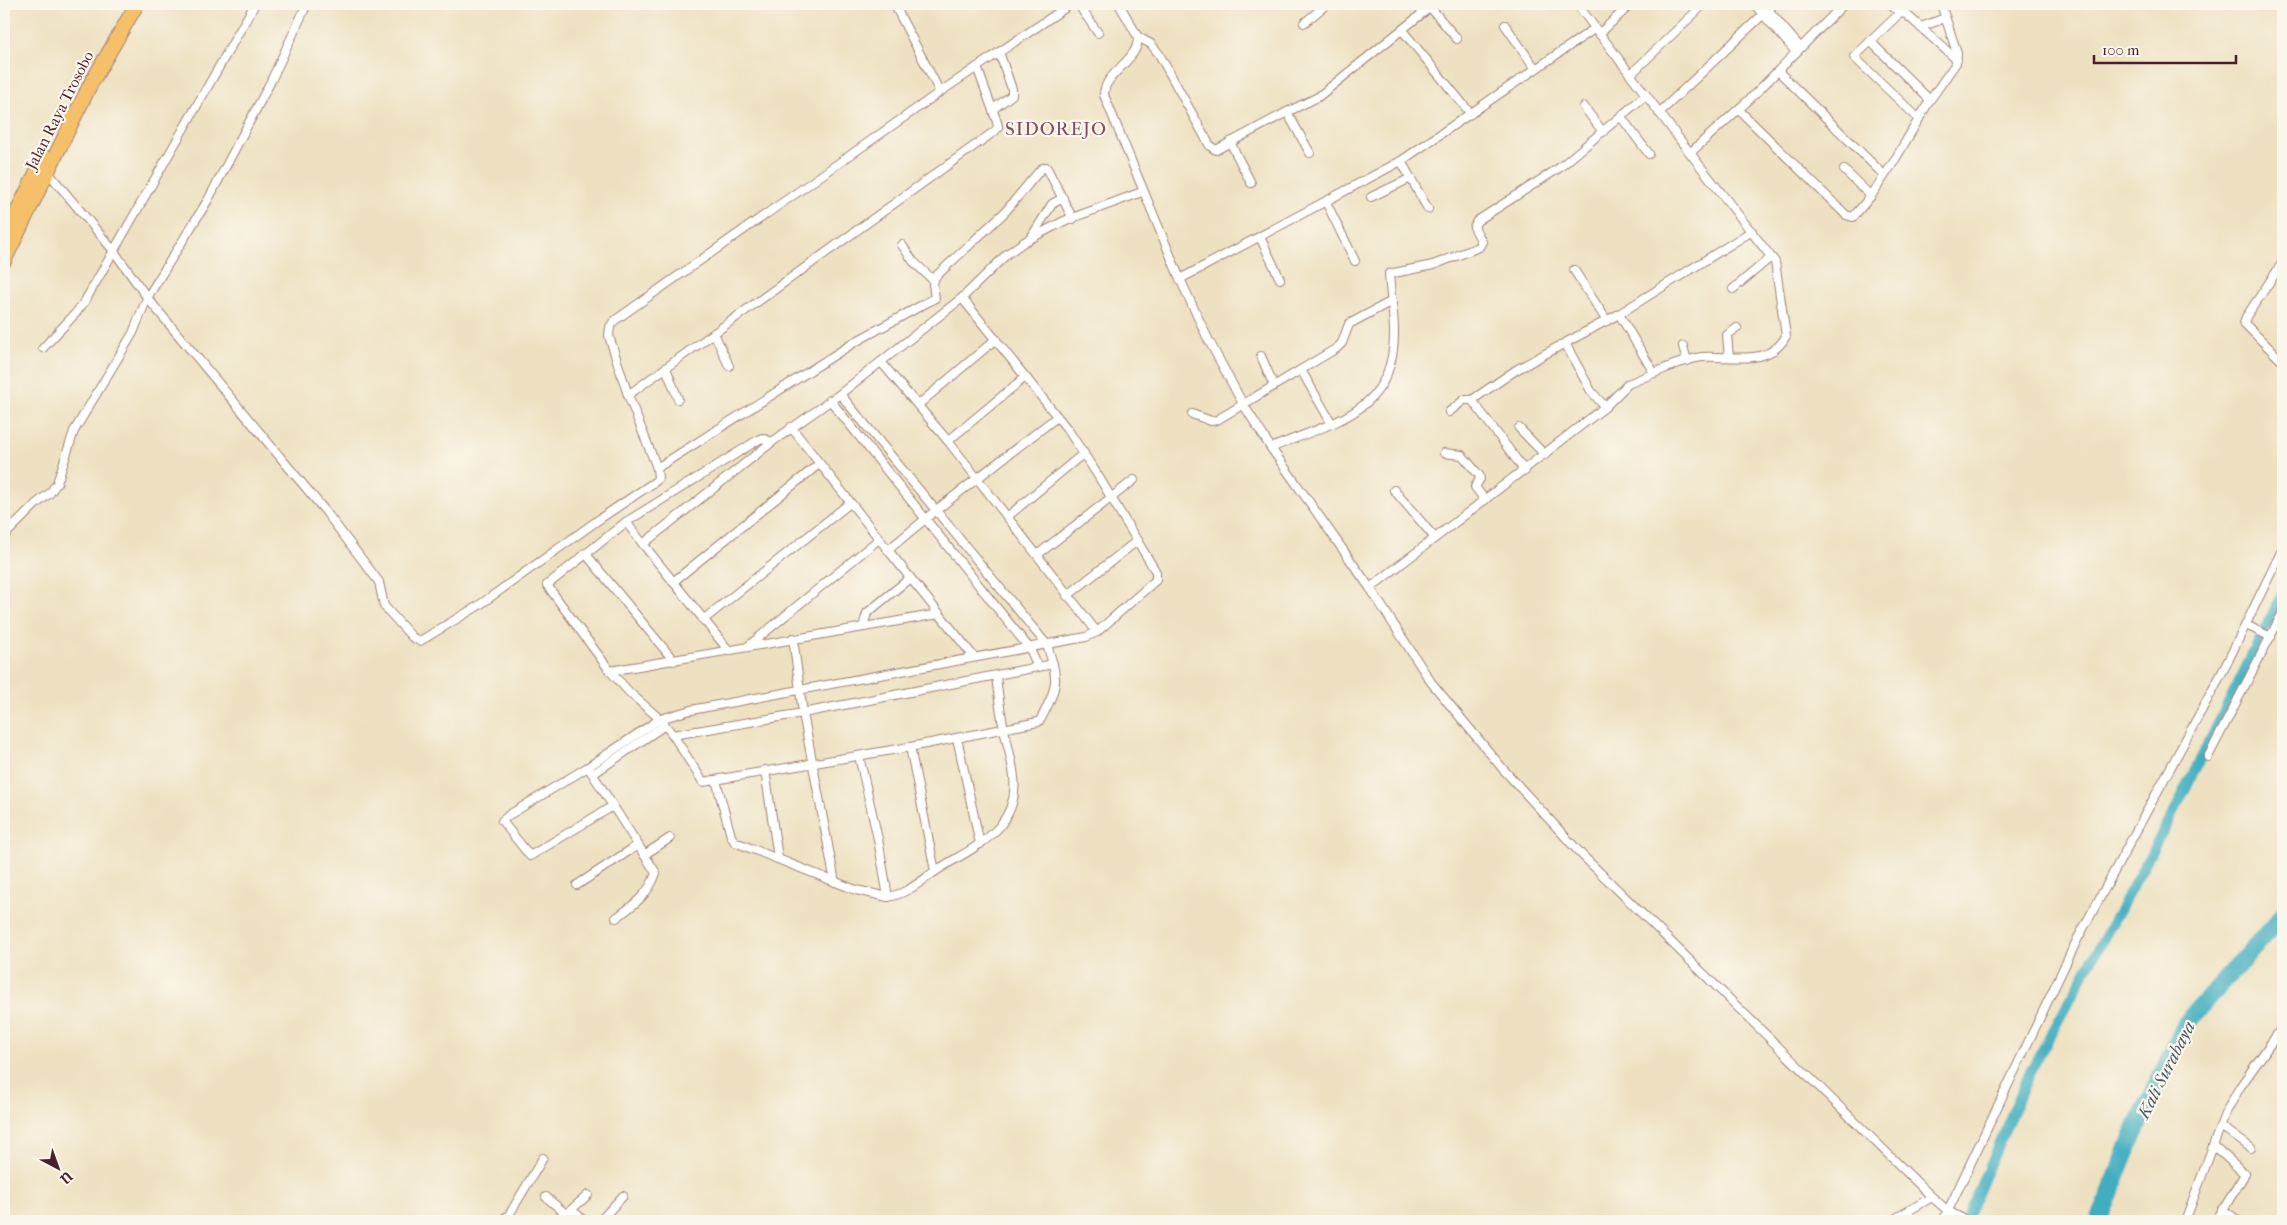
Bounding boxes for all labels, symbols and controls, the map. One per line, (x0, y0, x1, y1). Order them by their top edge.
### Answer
scale bar (2094, 32, 2237, 64)
text: 100 m (2102, 41, 2140, 59)
street label: Jalan Raya Trosobo (20, 48, 98, 175)
district label: SIDOREJO (1005, 118, 1107, 140)
water label: Kali Surabaya (2132, 1018, 2200, 1124)
north arrow (32, 1142, 82, 1192)
text: U (56, 1167, 77, 1187)

